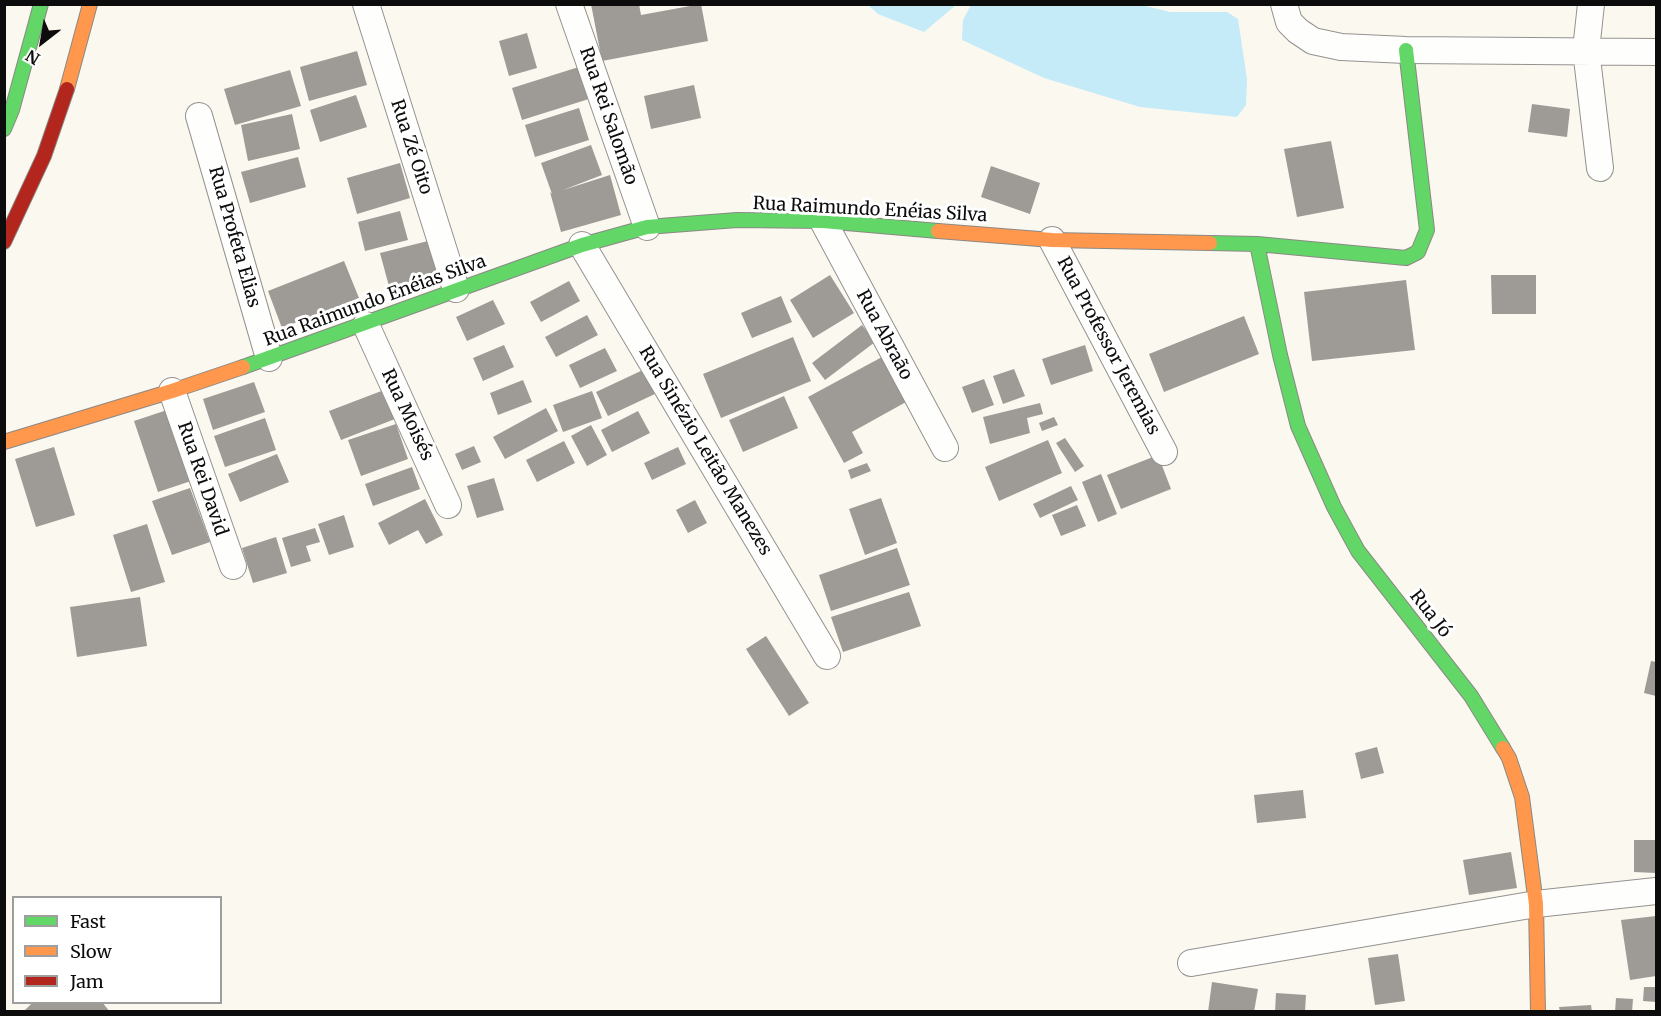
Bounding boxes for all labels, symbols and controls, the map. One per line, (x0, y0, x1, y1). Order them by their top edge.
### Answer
north arrow (12, 12, 72, 72)
street label: Rua Rei Salomão (574, 44, 642, 188)
text: N (22, 46, 43, 69)
street label: Rua Zé Oito (386, 97, 436, 197)
street label: Rua Profeta Elias (204, 164, 264, 310)
street label: Rua Raimundo Enéias Silva (752, 193, 988, 227)
street label: Rua Raimundo Enéias Silva (261, 251, 489, 351)
street label: Rua Professor Jeremias (1052, 253, 1164, 439)
street label: Rua Abraão (851, 286, 917, 384)
street label: Rua Sinézio Leitão Manezes (634, 342, 776, 560)
street label: Rua Moisés (376, 366, 438, 464)
street label: Rua Rei David (172, 419, 232, 539)
street label: Rua Jó (1405, 586, 1455, 642)
legend (12, 896, 222, 1004)
text: Fast (70, 910, 106, 933)
text: Slow (70, 940, 112, 963)
text: Jam (70, 970, 104, 993)

